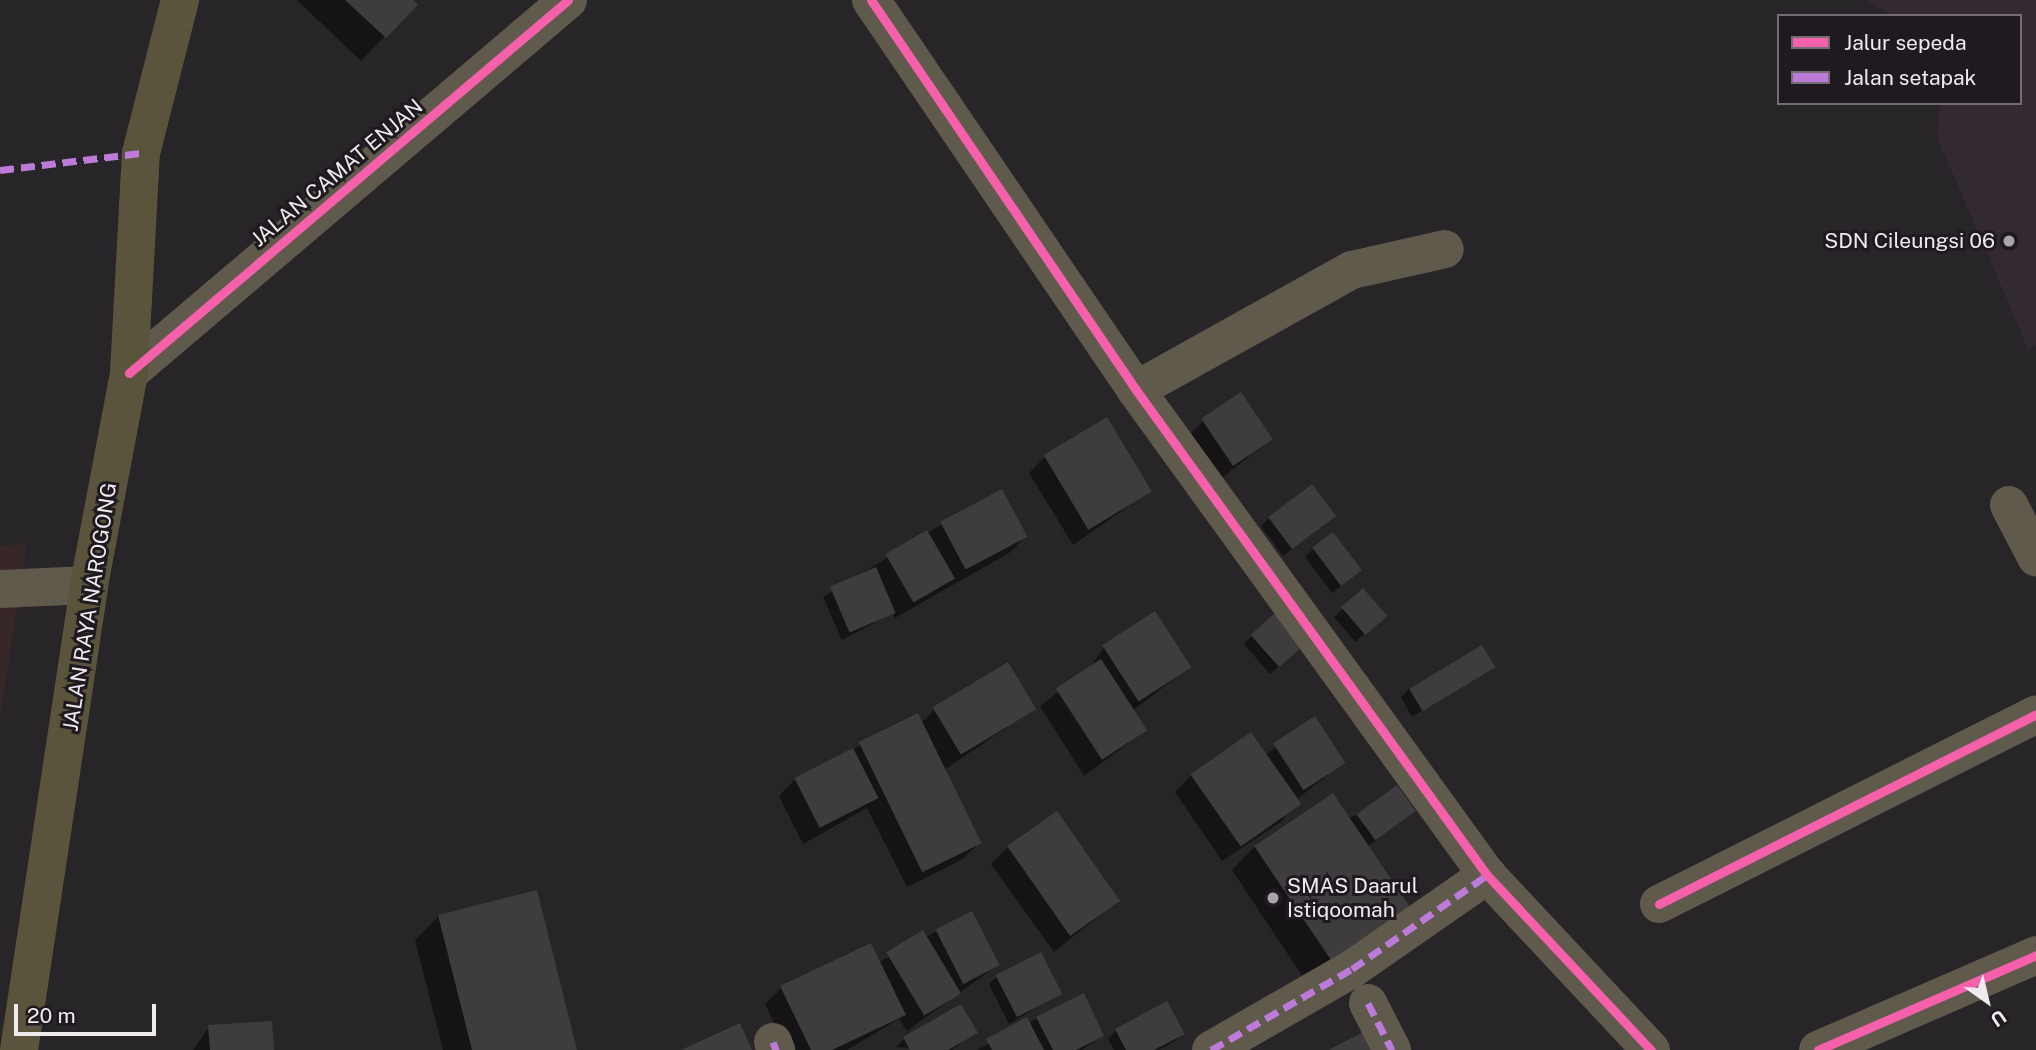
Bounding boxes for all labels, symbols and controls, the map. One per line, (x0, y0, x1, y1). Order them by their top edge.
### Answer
legend (1777, 14, 2022, 105)
text: Jalur sepeda (1844, 30, 1967, 55)
text: Jalan setapak (1844, 65, 1976, 90)
street label: JALAN CAMAT ENJAN (246, 94, 428, 252)
place label: SDN Cileungsi 06 (1824, 228, 1995, 254)
marker: SDN Cileungsi 06 (2001, 233, 2017, 249)
street label: JALAN RAYA NAROGONG (58, 481, 122, 733)
place label: SMAS Daarul Istiqoomah (1287, 873, 1418, 923)
marker: SMAS Daarul Istiqoomah (1265, 890, 1281, 906)
north arrow (1952, 966, 2022, 1036)
scale bar (18, 990, 159, 1034)
text: 20 m (27, 1003, 76, 1028)
text: U (1987, 1005, 2011, 1031)

